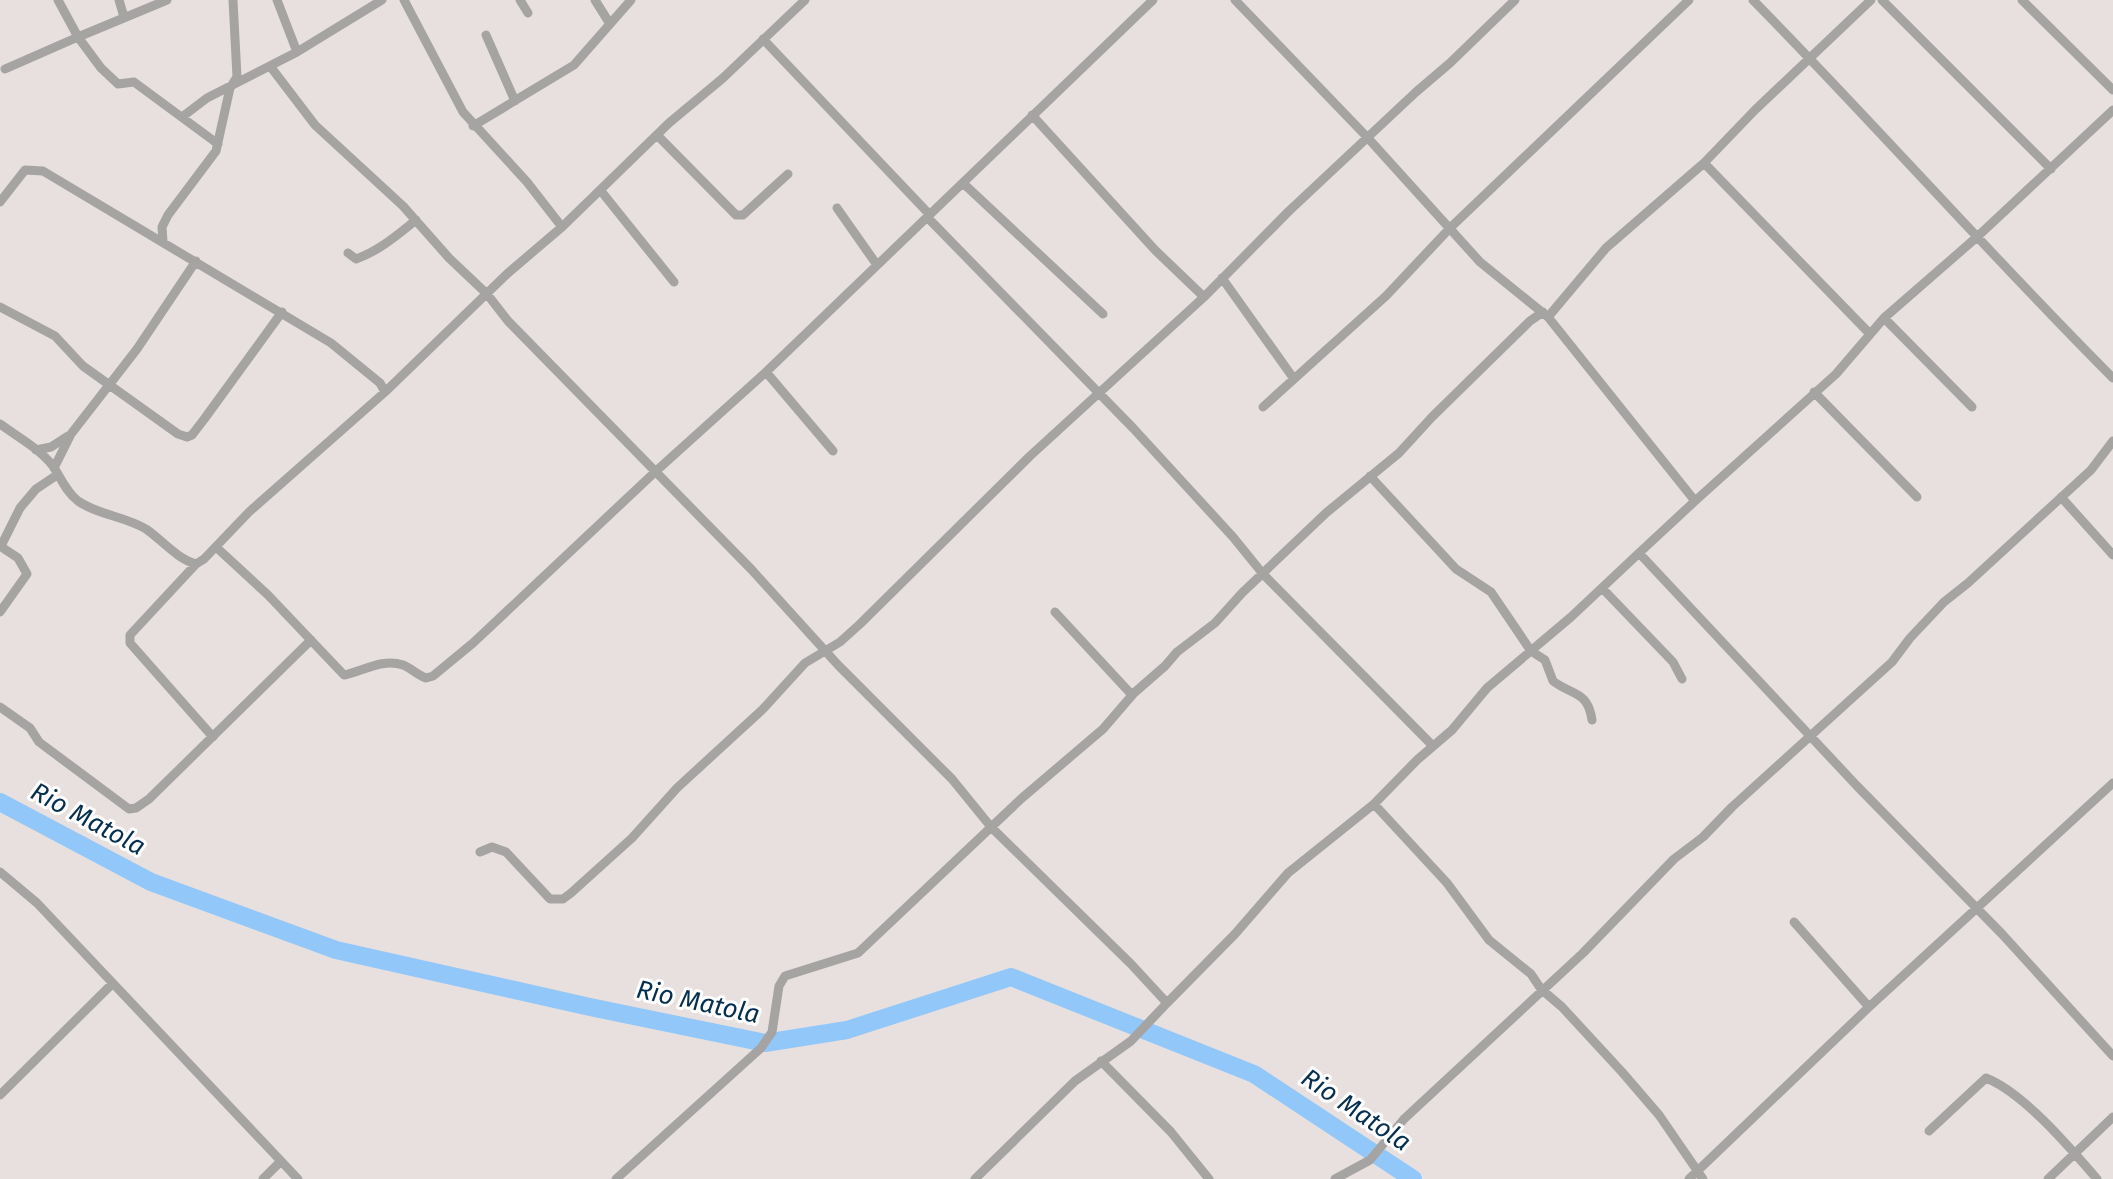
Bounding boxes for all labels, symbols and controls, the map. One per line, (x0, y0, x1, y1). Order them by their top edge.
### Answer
water label: Rio Matola (25, 776, 151, 862)
water label: Rio Matola (633, 974, 763, 1030)
water label: Rio Matola (1295, 1062, 1417, 1158)

